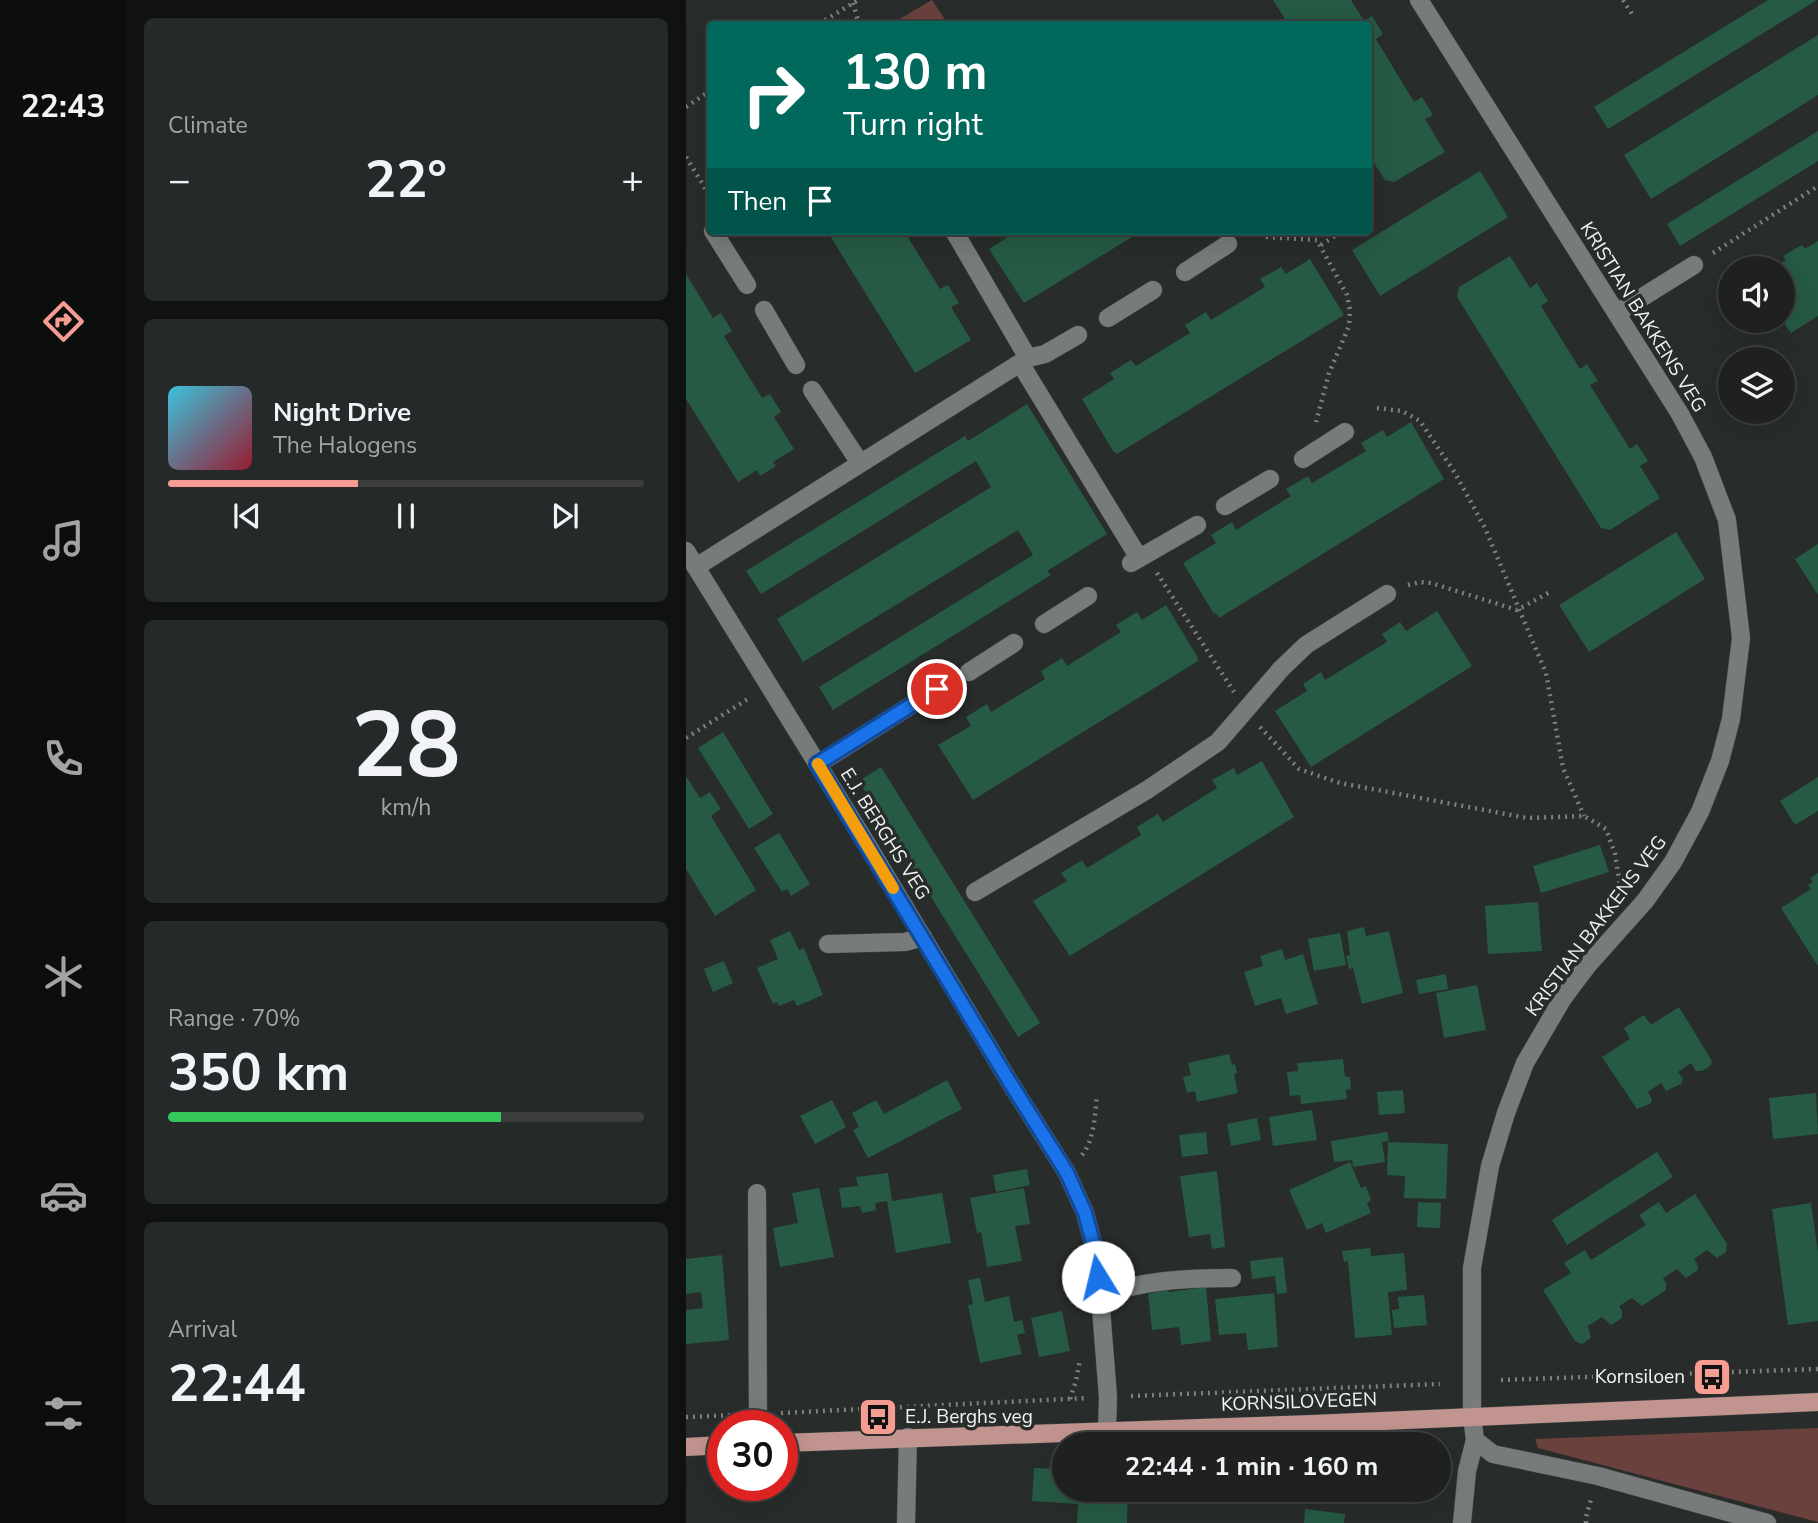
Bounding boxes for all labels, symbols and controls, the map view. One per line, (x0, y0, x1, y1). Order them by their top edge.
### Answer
text: 130 m (843, 39, 987, 106)
icon: right (728, 49, 819, 140)
text: 22:43 (21, 85, 105, 128)
text: Turn right (843, 103, 983, 146)
text: Climate (168, 110, 248, 141)
text: 22° (365, 144, 447, 215)
text: − (168, 155, 191, 206)
text: + (621, 155, 644, 206)
icon: arrive (801, 182, 839, 220)
text: Then (728, 184, 787, 219)
street label: KRISTIAN BAKKENS VEG (1574, 217, 1712, 417)
map controls (1718, 256, 1795, 424)
button: sound (1718, 256, 1795, 333)
icon: directions (39, 297, 88, 346)
button: layers (1718, 347, 1795, 424)
text: Night Drive (273, 395, 411, 430)
text: The Halogens (273, 430, 417, 461)
icon: previous (228, 497, 266, 535)
icon: pause (387, 497, 425, 535)
icon: next (546, 497, 584, 535)
icon: music (39, 516, 88, 565)
pin (907, 659, 967, 719)
icon: arrive (918, 670, 956, 708)
text: 28 (351, 684, 461, 808)
icon: phone (39, 734, 88, 783)
street label: E.J. BERGHS VEG (834, 763, 936, 905)
text: km/h (381, 792, 431, 823)
street label: KRISTIAN BAKKENS VEG (1519, 830, 1673, 1022)
icon: climate (39, 952, 88, 1001)
text: Range · 70% (168, 1003, 300, 1034)
text: 350 km (168, 1037, 349, 1108)
icon: car (39, 1171, 88, 1220)
position arrow (1061, 1240, 1135, 1314)
text: Arrival (168, 1314, 237, 1345)
text: 22:44 (168, 1348, 306, 1419)
bus stop icon: Kornsiloen (1691, 1356, 1733, 1398)
place label: Kornsiloen (1595, 1364, 1685, 1390)
street label: KORNSILOVEGEN (1221, 1386, 1377, 1418)
icon: filters (39, 1389, 88, 1438)
bus stop icon: E.J. Berghs veg (857, 1396, 899, 1438)
place label: E.J. Berghs veg (905, 1404, 1033, 1430)
speed limit sign: 30 (707, 1410, 798, 1501)
text: 22:44 · 1 min · 160 m (1125, 1449, 1378, 1484)

